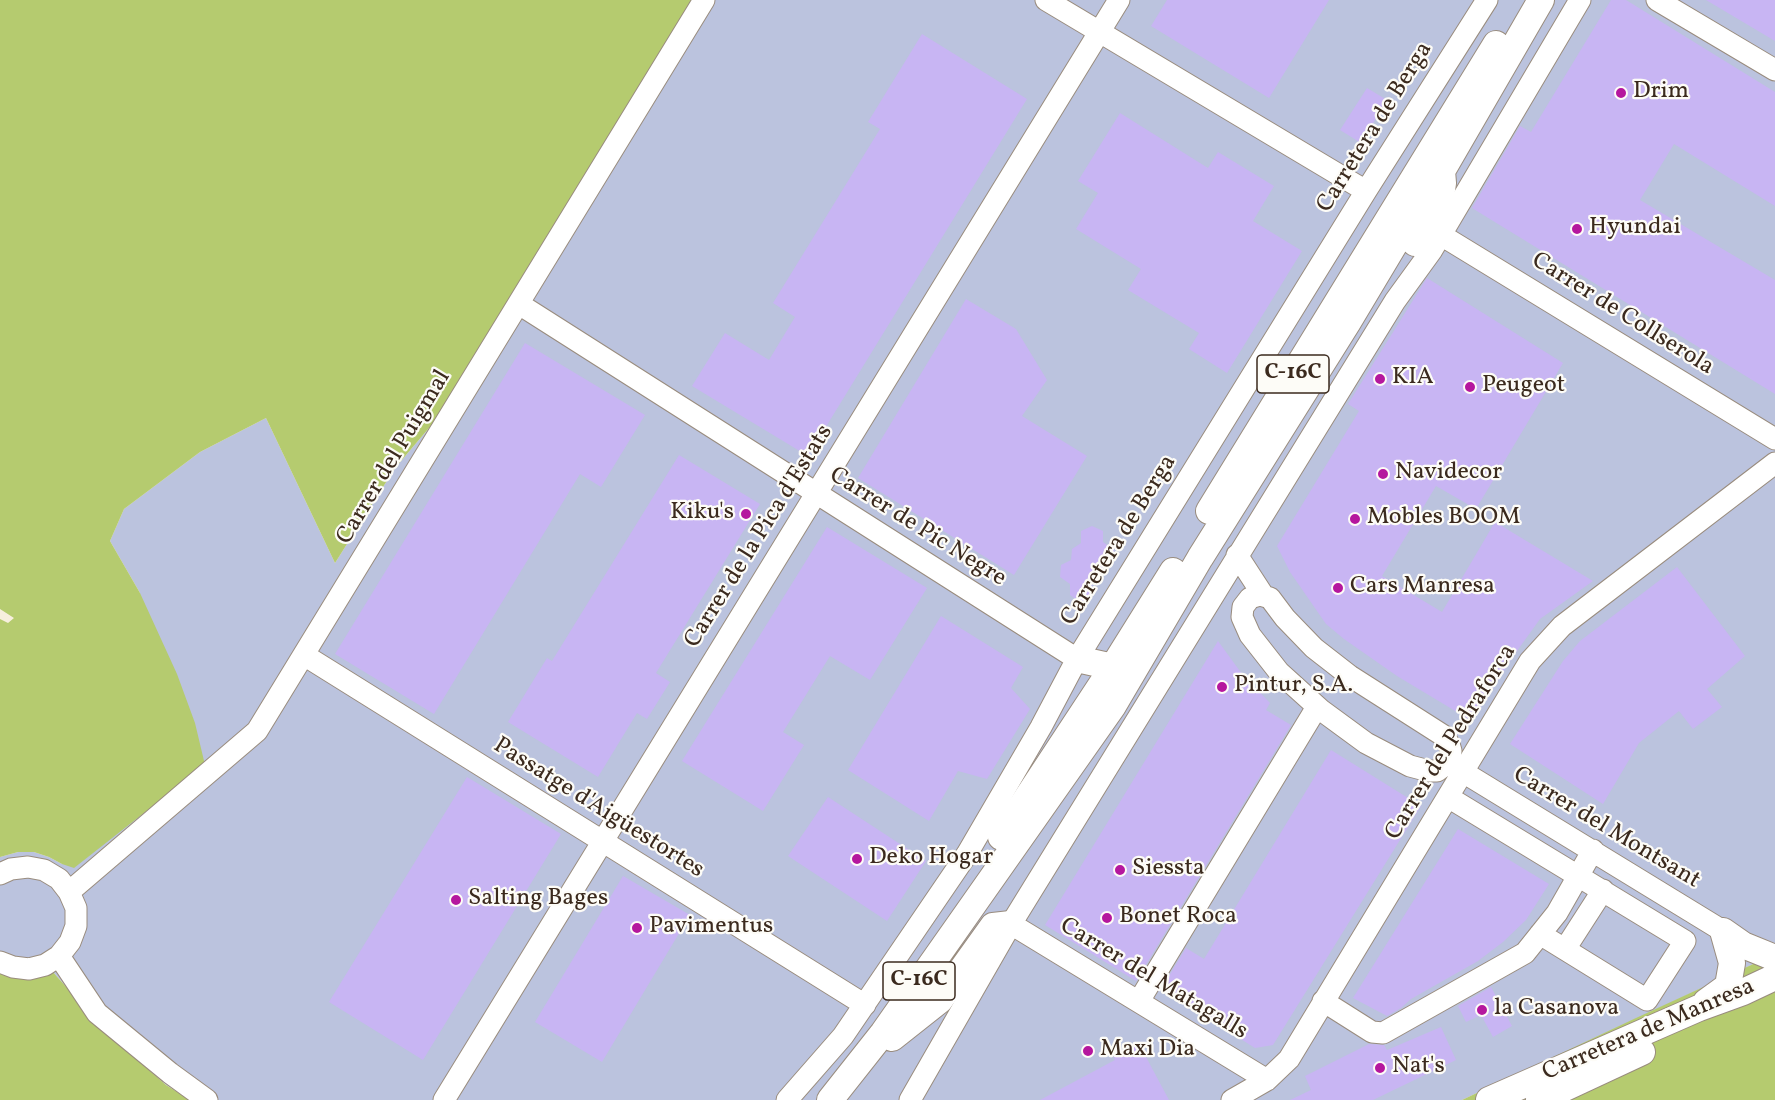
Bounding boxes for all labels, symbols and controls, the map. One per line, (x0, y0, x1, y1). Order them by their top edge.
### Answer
street label: Carretera de Berga (1312, 37, 1440, 219)
place label: Drim (1633, 79, 1689, 107)
marker: Drim (1614, 86, 1628, 100)
place label: Hyundai (1589, 215, 1681, 243)
marker: Hyundai (1570, 222, 1584, 236)
street label: Carrer de Collserola (1525, 247, 1719, 383)
road number: C-16C (1257, 355, 1329, 393)
place label: KIA (1392, 365, 1434, 393)
street label: Carrer del Puigmal (332, 366, 458, 550)
marker: KIA (1373, 372, 1387, 386)
place label: Peugeot (1482, 373, 1565, 401)
marker: Peugeot (1463, 380, 1477, 394)
street label: Carrer de la Pica d'Estats (680, 420, 840, 654)
street label: Carretera de Berga (1056, 450, 1184, 632)
place label: Navidecor (1395, 460, 1502, 488)
street label: Carrer de Pic Negre (823, 462, 1011, 594)
marker: Navidecor (1376, 467, 1390, 481)
place label: Kiku's (670, 500, 734, 528)
place label: Mobles BOOM (1367, 505, 1520, 533)
marker: Kiku's (739, 507, 753, 521)
marker: Mobles BOOM (1348, 512, 1362, 526)
place label: Cars Manresa (1350, 574, 1495, 602)
marker: Cars Manresa (1331, 581, 1345, 595)
street label: Carrer del Pedraforca (1380, 640, 1524, 846)
place label: Pintur, S.A. (1234, 673, 1353, 701)
marker: Pintur, S.A. (1215, 680, 1229, 694)
street label: Passatge d'Aigüestortes (487, 732, 709, 886)
street label: Carrer del Montsant (1507, 762, 1705, 896)
place label: Deko Hogar (869, 845, 993, 873)
marker: Deko Hogar (850, 852, 864, 866)
place label: Siessta (1132, 856, 1205, 884)
marker: Siessta (1113, 863, 1127, 877)
place label: Salting Bages (468, 886, 608, 914)
marker: Salting Bages (449, 893, 463, 907)
place label: Bonet Roca (1119, 904, 1237, 932)
marker: Bonet Roca (1100, 911, 1114, 925)
street label: Carrer del Matagalls (1054, 913, 1252, 1047)
place label: Pavimentus (649, 914, 773, 942)
marker: Pavimentus (630, 921, 644, 935)
road number: C-16C (883, 962, 955, 1000)
street label: Carretera de Manresa (1539, 973, 1759, 1089)
place label: la Casanova (1494, 996, 1619, 1024)
marker: la Casanova (1475, 1003, 1489, 1017)
place label: Maxi Dia (1100, 1037, 1195, 1065)
marker: Maxi Dia (1081, 1044, 1095, 1058)
place label: Nat's (1392, 1054, 1445, 1082)
marker: Nat's (1373, 1061, 1387, 1075)

